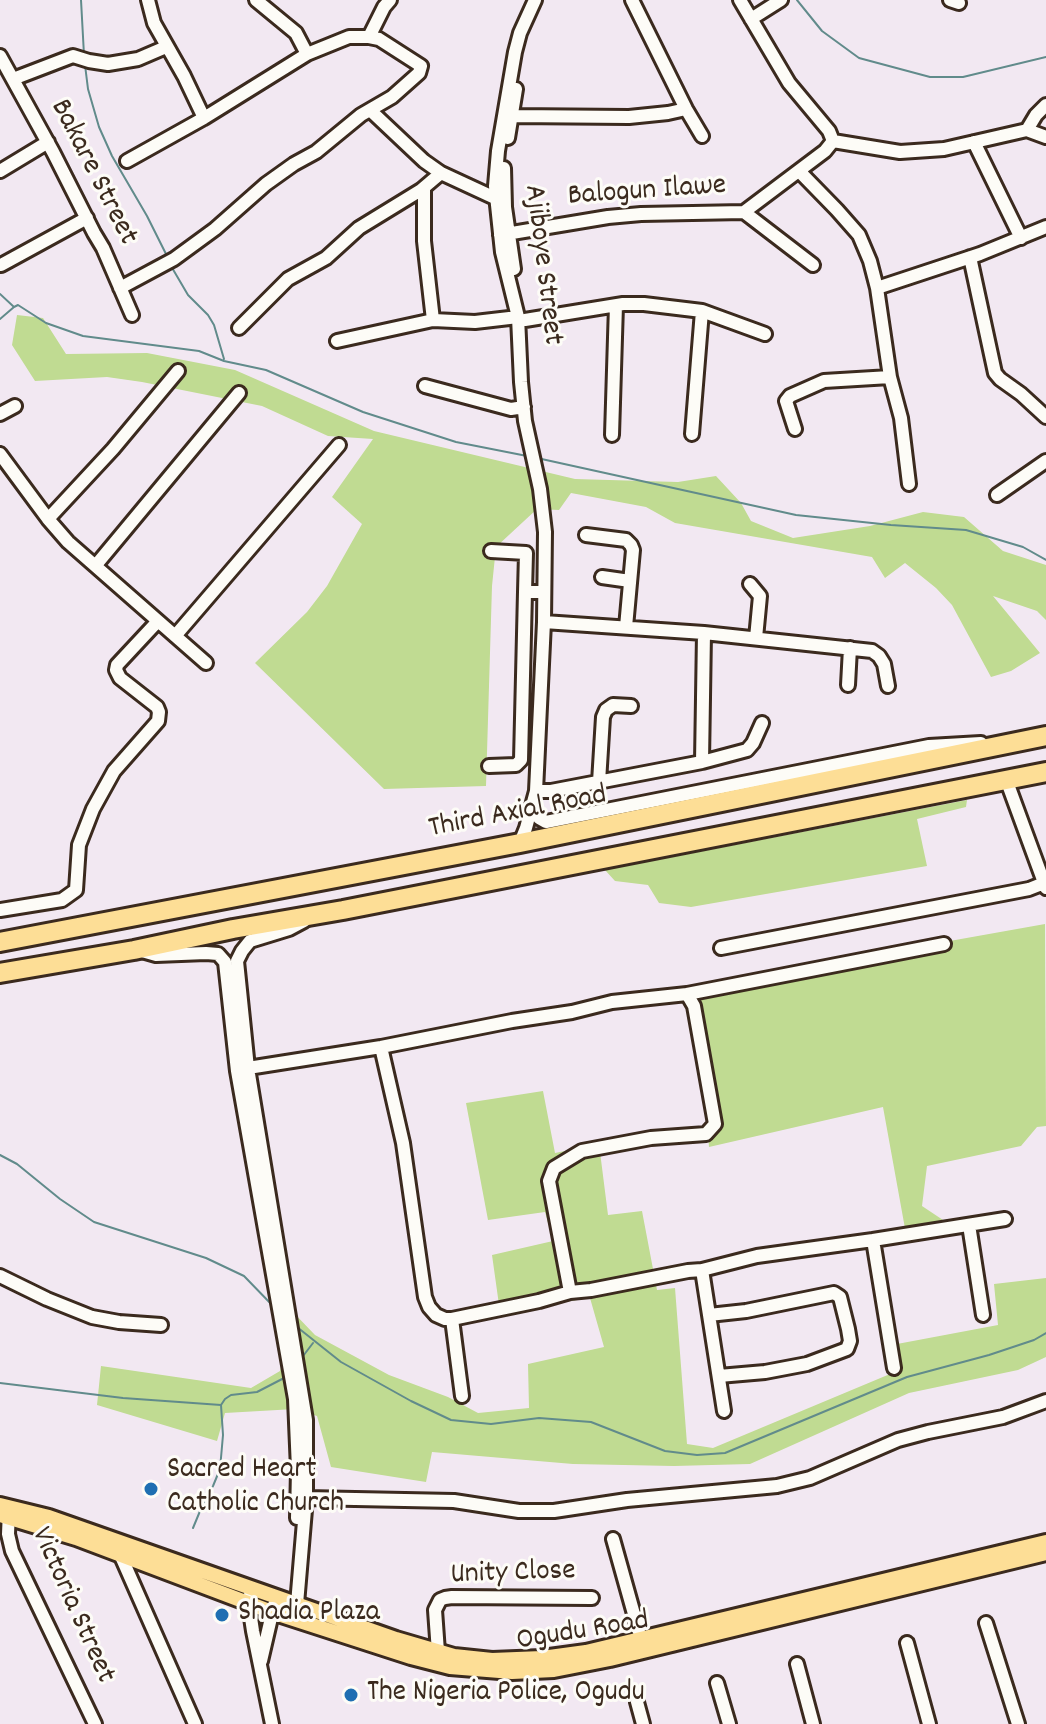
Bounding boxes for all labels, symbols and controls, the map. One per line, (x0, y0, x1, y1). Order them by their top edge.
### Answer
street label: Bakare Street (40, 94, 144, 252)
street label: Balogun Ilawe (567, 170, 727, 216)
street label: Ajiboye Street (513, 183, 569, 347)
street label: Third Axial Road (426, 779, 610, 849)
place label: Sacred Heart Catholic Church (167, 1454, 344, 1524)
marker: Sacred Heart Catholic Church (142, 1480, 160, 1498)
street label: Victoria Street (21, 1522, 121, 1690)
street label: Unity Close (450, 1555, 576, 1595)
place label: Shadia Plaza (238, 1597, 380, 1633)
street label: Ogudu Road (514, 1605, 652, 1661)
marker: Shadia Plaza (213, 1606, 231, 1624)
place label: The Nigeria Police, Ogudu (367, 1677, 645, 1713)
marker: The Nigeria Police, Ogudu (342, 1686, 360, 1704)

